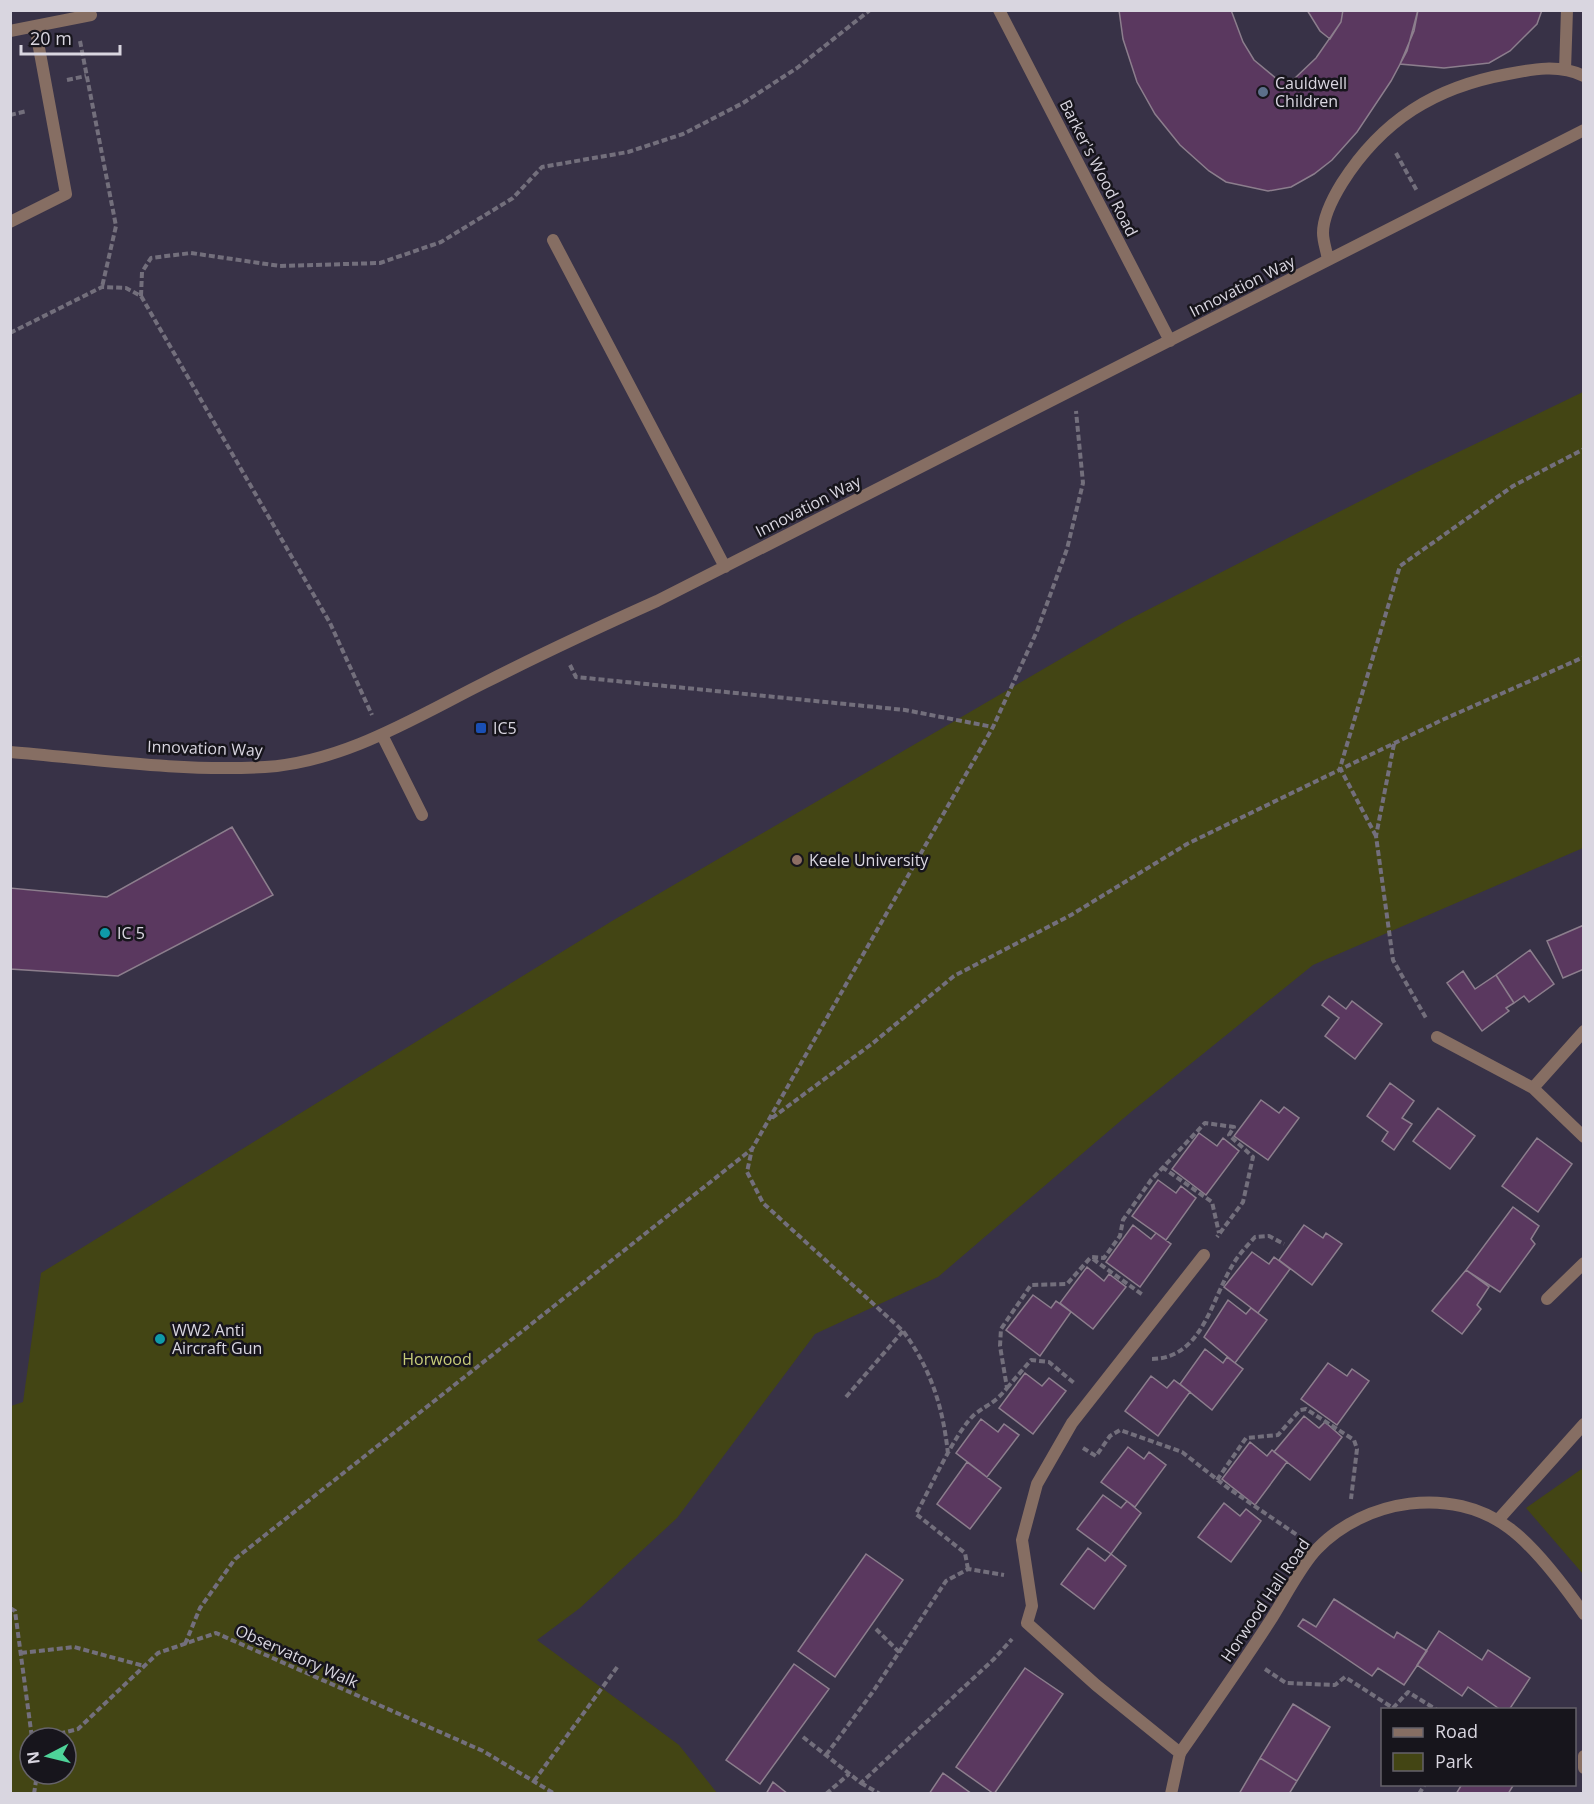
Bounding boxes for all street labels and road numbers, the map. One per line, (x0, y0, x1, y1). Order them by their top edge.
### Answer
street label: Barker's Wood Road (1055, 96, 1143, 240)
street label: Innovation Way (1185, 250, 1299, 322)
street label: Innovation Way (751, 470, 865, 542)
street label: Innovation Way (147, 735, 264, 761)
street label: Horwood Hall Road (1215, 1534, 1315, 1666)
street label: Observatory Walk (232, 1619, 362, 1693)

